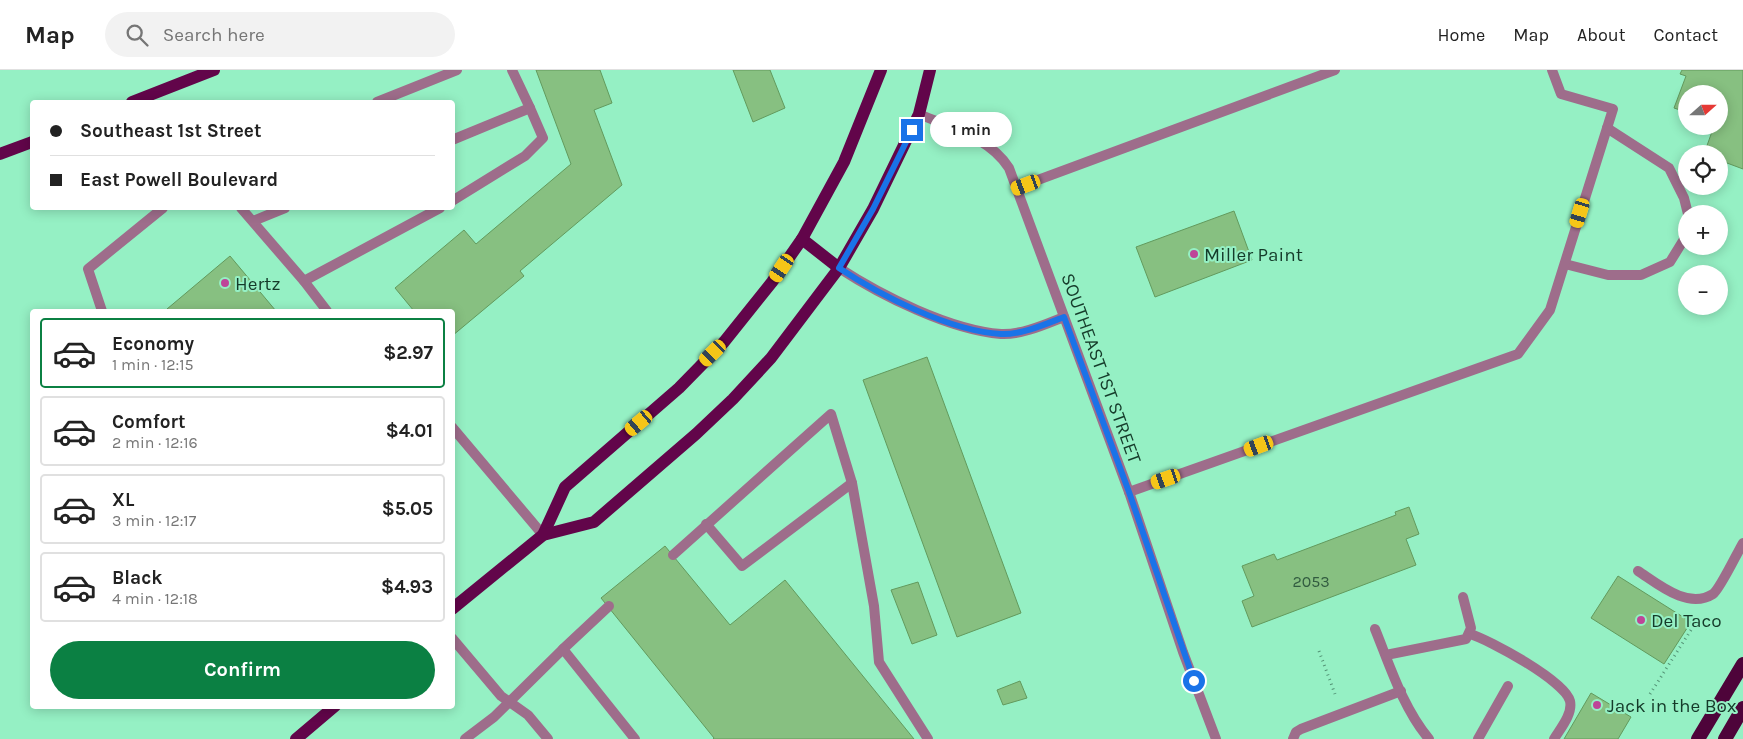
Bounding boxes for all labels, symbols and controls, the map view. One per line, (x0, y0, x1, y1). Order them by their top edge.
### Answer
search box (105, 12, 455, 57)
text: Map (25, 21, 75, 49)
icon: search (123, 21, 151, 49)
text: Search here (163, 24, 265, 46)
text: Home (1437, 24, 1485, 46)
text: Map (1513, 24, 1549, 46)
text: About (1577, 24, 1626, 46)
text: Contact (1654, 24, 1718, 46)
north arrow (1678, 85, 1728, 135)
map controls (1678, 85, 1728, 315)
callout: 1 min (930, 112, 1012, 148)
route end (901, 119, 923, 141)
text: Southeast 1st Street (80, 120, 261, 142)
text: 1 min (951, 120, 991, 139)
button: locate (1678, 145, 1728, 195)
text: East Powell Boulevard (80, 169, 278, 191)
car (1009, 173, 1042, 197)
car (1568, 196, 1591, 230)
button: + (1678, 205, 1728, 255)
place label: Miller Paint (1204, 244, 1303, 266)
marker: Miller Paint (1188, 248, 1200, 260)
car (767, 251, 796, 285)
button: − (1678, 265, 1728, 315)
street label: SOUTHEAST 1ST STREET (1056, 270, 1146, 467)
place label: Hertz (235, 273, 281, 295)
marker: Hertz (219, 277, 231, 289)
icon: car (52, 331, 97, 376)
text: Economy (112, 333, 194, 355)
car (697, 337, 728, 369)
text: $2.97 (383, 342, 433, 364)
text: 1 min · 12:15 (112, 355, 194, 374)
car (622, 408, 655, 438)
icon: car (52, 409, 97, 454)
text: Comfort (112, 411, 186, 433)
text: $4.01 (386, 420, 433, 442)
text: 2 min · 12:16 (112, 433, 198, 452)
car (1242, 434, 1275, 458)
car (1149, 467, 1182, 491)
icon: car (52, 487, 97, 532)
text: XL (112, 489, 134, 511)
text: $5.05 (382, 498, 433, 520)
text: 3 min · 12:17 (112, 511, 196, 530)
icon: car (52, 565, 97, 610)
text: Black (112, 567, 163, 589)
house number: 2053 (1292, 572, 1330, 591)
text: $4.93 (381, 576, 433, 598)
text: 4 min · 12:18 (112, 589, 198, 608)
place label: Del Taco (1651, 610, 1722, 632)
marker: Del Taco (1635, 614, 1647, 626)
button: Confirm (50, 641, 435, 699)
route start (1183, 670, 1205, 692)
place label: Jack in the Box (1607, 695, 1737, 717)
marker: Jack in the Box (1591, 699, 1603, 711)

